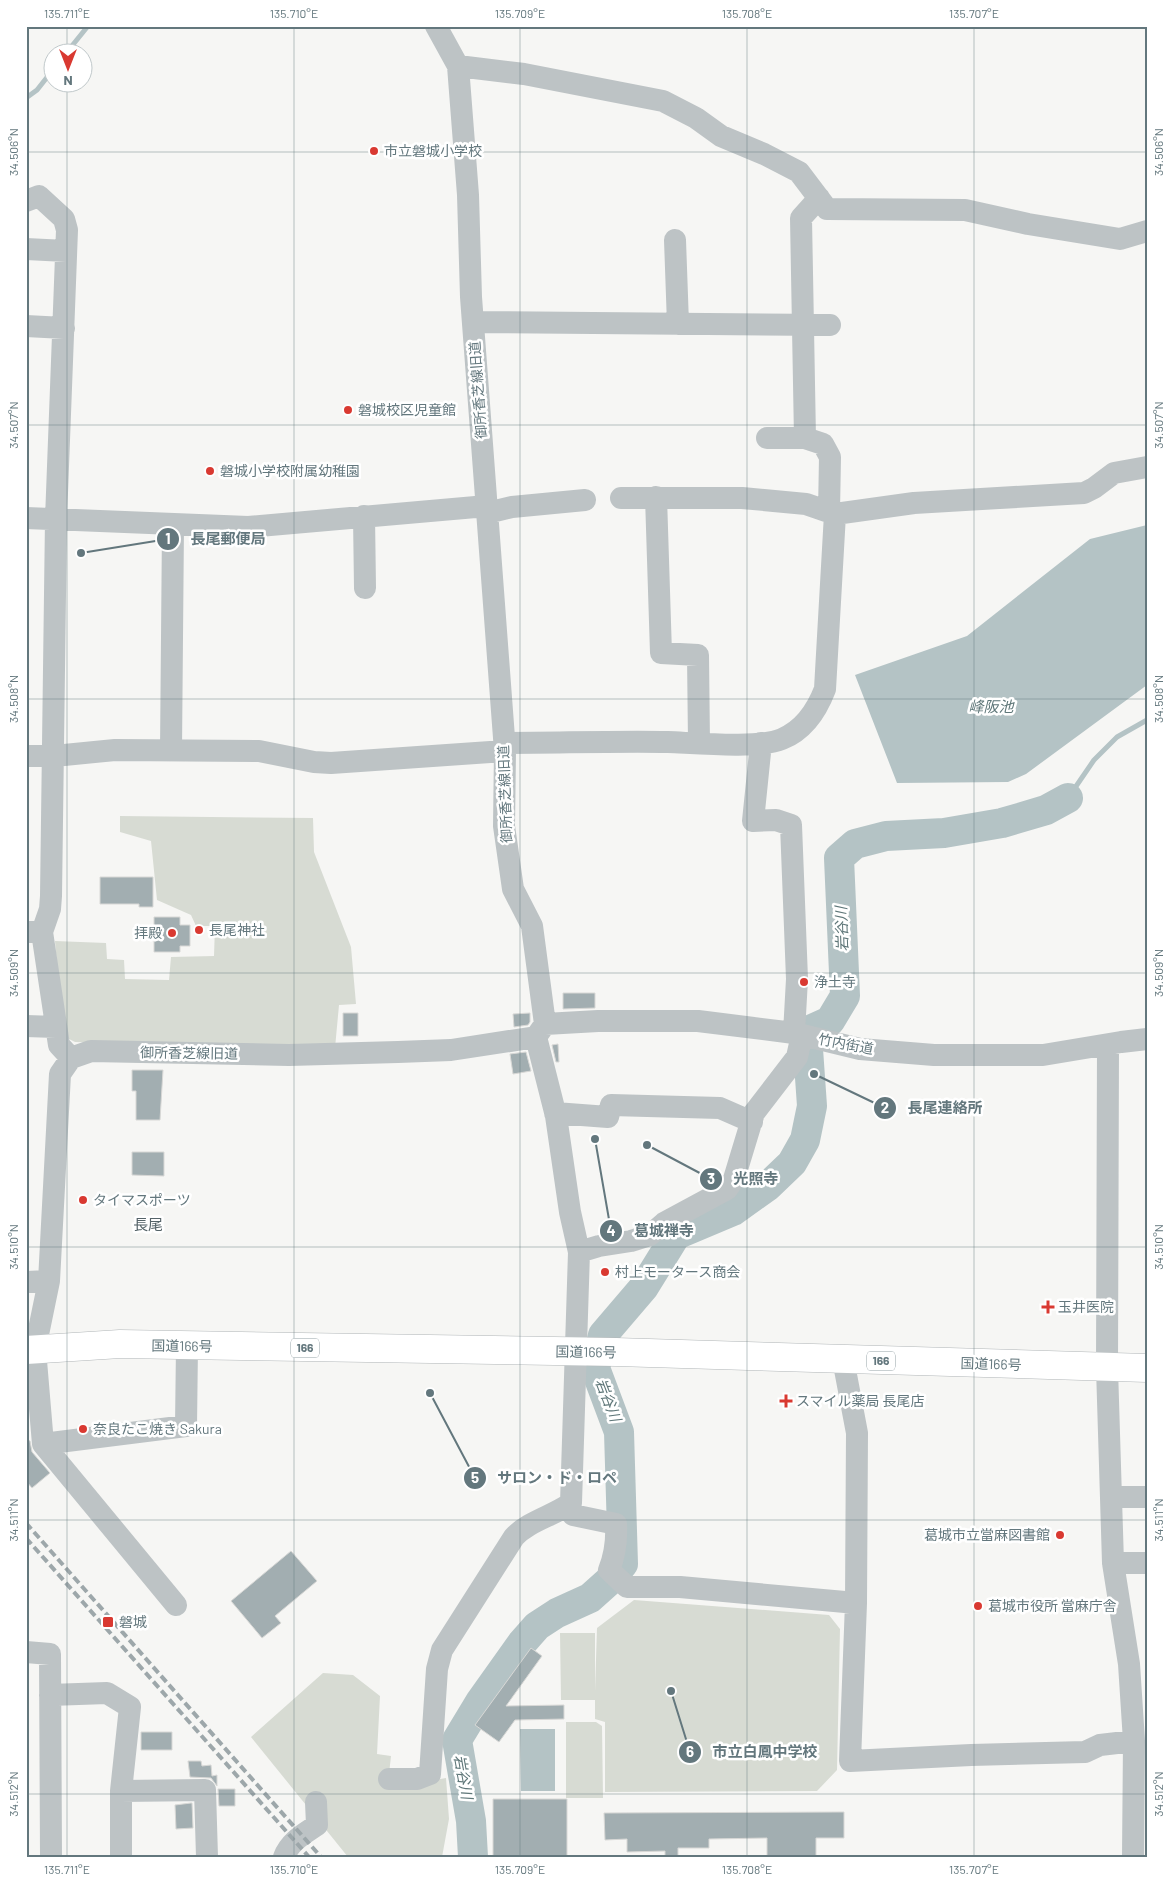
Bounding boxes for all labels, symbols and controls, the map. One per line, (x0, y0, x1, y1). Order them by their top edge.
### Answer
text: 135.711°E (44, 6, 90, 20)
text: 135.710°E (270, 6, 318, 20)
text: 135.709°E (495, 6, 545, 20)
text: 135.708°E (722, 6, 772, 20)
text: 135.707°E (949, 6, 999, 20)
north arrow (42, 42, 92, 92)
text: N (63, 73, 73, 90)
text: 34.506°N (6, 128, 20, 176)
text: 34.506°N (1151, 128, 1165, 176)
place label: 市立磐城小学校 (384, 142, 482, 159)
marker: 市立磐城小学校 (368, 145, 380, 157)
street label: 御所香芝線旧道 (466, 341, 489, 440)
text: 34.507°N (6, 401, 20, 449)
place label: 磐城校区児童館 (358, 401, 456, 418)
text: 34.507°N (1151, 401, 1165, 449)
marker: 磐城校区児童館 (342, 404, 354, 416)
place label: 磐城小学校附属幼稚園 (220, 462, 360, 479)
marker: 磐城小学校附属幼稚園 (204, 465, 216, 477)
callout: 長尾郵便局 (155, 524, 275, 554)
text: 1 (165, 529, 171, 547)
text: 長尾郵便局 (190, 529, 266, 547)
text: 34.508°N (6, 675, 20, 723)
text: 34.508°N (1151, 675, 1165, 723)
water label: 峰阪池 (968, 697, 1015, 715)
street label: 御所香芝線旧道 (494, 745, 515, 843)
water label: 岩谷川 (831, 904, 851, 952)
place label: 長尾神社 (209, 921, 265, 938)
place label: 拝殿 (134, 924, 162, 941)
marker: 長尾神社 (193, 924, 205, 936)
marker: 拝殿 (166, 927, 178, 939)
text: 34.509°N (6, 949, 20, 997)
text: 34.509°N (1151, 949, 1165, 997)
place label: 浄土寺 (814, 973, 856, 990)
marker: 浄土寺 (798, 976, 810, 988)
street label: 竹内街道 (817, 1030, 875, 1057)
street label: 御所香芝線旧道 (140, 1043, 238, 1062)
callout: 長尾連絡所 (872, 1093, 992, 1123)
text: 2 (881, 1098, 889, 1116)
text: 長尾連絡所 (907, 1098, 983, 1116)
callout: 光照寺 (699, 1164, 789, 1194)
text: 3 (707, 1169, 715, 1187)
text: 光照寺 (733, 1169, 779, 1187)
place label: タイマスポーツ (93, 1191, 191, 1208)
marker: タイマスポーツ (77, 1194, 89, 1206)
district label: 長尾 (133, 1215, 163, 1233)
callout: 葛城禅寺 (599, 1216, 704, 1246)
text: 4 (606, 1221, 616, 1239)
text: 葛城禅寺 (634, 1221, 694, 1239)
text: 34.510°N (6, 1224, 20, 1270)
text: 34.510°N (1151, 1224, 1165, 1270)
place label: 村上モータース商会 (615, 1263, 740, 1280)
marker: 村上モータース商会 (599, 1266, 611, 1278)
place label: 玉井医院 (1058, 1298, 1114, 1315)
marker: 玉井医院 (1042, 1301, 1054, 1313)
street label: 国道166号 (151, 1336, 213, 1355)
road number: 166 (291, 1339, 319, 1358)
street label: 国道166号 (555, 1342, 617, 1361)
road number: 166 (867, 1352, 895, 1370)
street label: 国道166号 (960, 1354, 1022, 1373)
water label: 岩谷川 (592, 1375, 626, 1426)
place label: スマイル薬局 長尾店 (796, 1392, 924, 1409)
marker: スマイル薬局 長尾店 (780, 1395, 792, 1407)
place label: 奈良たこ焼き Sakura (93, 1420, 222, 1437)
marker: 奈良たこ焼き Sakura (77, 1423, 89, 1435)
callout: サロン・ド・ロペ (462, 1463, 627, 1493)
text: 5 (471, 1468, 479, 1486)
text: サロン・ド・ロペ (497, 1468, 617, 1486)
text: 34.511°N (6, 1498, 20, 1542)
text: 34.511°N (1151, 1498, 1165, 1542)
place label: 葛城市立當麻図書館 (924, 1526, 1050, 1543)
marker: 葛城市立當麻図書館 (1054, 1529, 1066, 1541)
place label: 葛城市役所 當麻庁舎 (988, 1597, 1117, 1614)
marker: 葛城市役所 當麻庁舎 (972, 1600, 984, 1612)
place label: 磐城 (119, 1613, 147, 1630)
marker: 磐城 (101, 1615, 115, 1629)
callout: 市立白鳳中学校 (678, 1737, 828, 1767)
text: 6 (686, 1742, 694, 1760)
text: 市立白鳳中学校 (712, 1742, 818, 1760)
water label: 岩谷川 (451, 1753, 477, 1803)
text: 34.512°N (6, 1771, 20, 1817)
text: 34.512°N (1151, 1771, 1165, 1817)
text: 135.711°E (44, 1862, 90, 1876)
text: 135.710°E (270, 1862, 318, 1876)
text: 135.709°E (495, 1862, 545, 1876)
text: 135.708°E (722, 1862, 772, 1876)
text: 135.707°E (949, 1862, 999, 1876)

